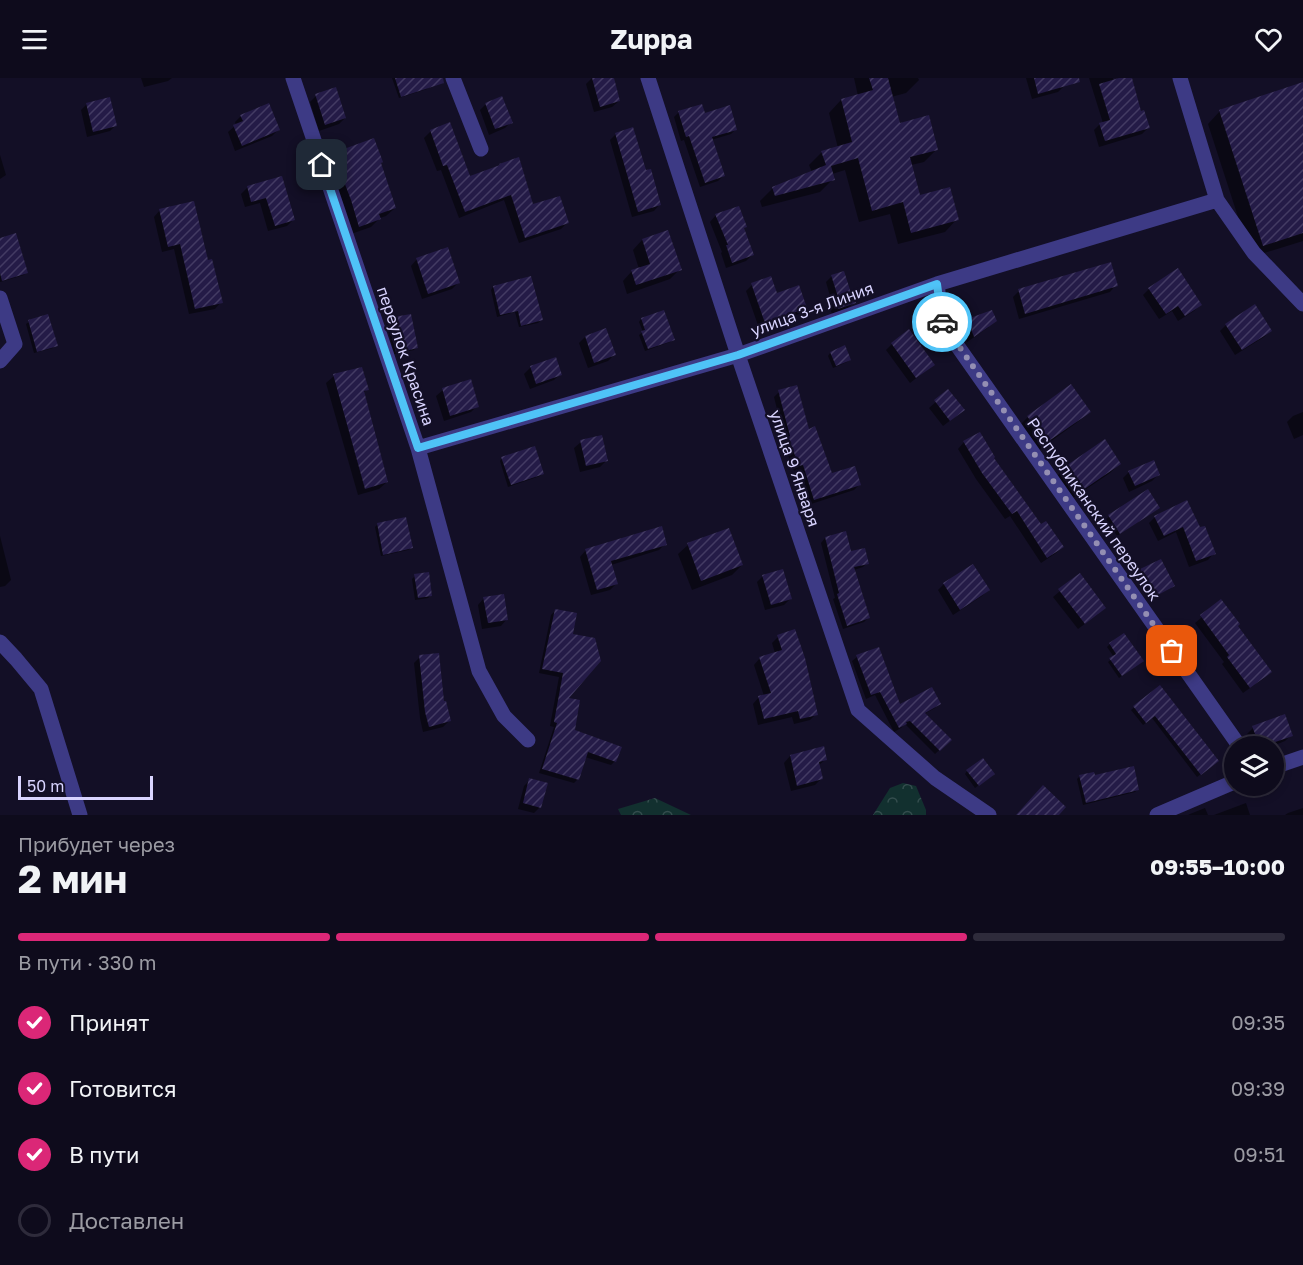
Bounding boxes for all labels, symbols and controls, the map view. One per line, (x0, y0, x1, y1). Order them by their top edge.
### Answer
icon: menu (18, 23, 51, 56)
text: Zuppa (611, 23, 692, 55)
icon: heart (1252, 23, 1285, 56)
pin (296, 139, 347, 190)
icon: home (305, 148, 338, 181)
street label: улица 3-я Линия (748, 277, 876, 341)
street label: переулок Красина (373, 284, 439, 428)
courier (912, 292, 972, 352)
icon: car (926, 306, 959, 339)
street label: улица 9 Января (766, 407, 824, 529)
street label: Республиканский переулок (1023, 414, 1165, 604)
pin (1146, 625, 1197, 676)
icon: bag (1155, 634, 1188, 667)
map controls (1224, 736, 1284, 796)
button: layers (1224, 736, 1284, 796)
scale bar (18, 773, 153, 800)
text: 50 m (27, 776, 64, 796)
text: Прибудет через (18, 832, 175, 856)
text: 09:55–10:00 (1150, 853, 1285, 880)
text: 2 мин (18, 855, 127, 902)
text: В пути · 330 m (18, 950, 157, 974)
icon: check (18, 1006, 51, 1039)
text: Принят (69, 1009, 149, 1036)
text: 09:35 (1231, 1010, 1285, 1034)
icon: check (18, 1072, 51, 1105)
text: Готовится (69, 1075, 177, 1102)
text: 09:39 (1231, 1076, 1285, 1100)
icon: check (18, 1138, 51, 1171)
text: В пути (69, 1141, 139, 1168)
text: 09:51 (1233, 1142, 1285, 1166)
text: Доставлен (69, 1207, 184, 1234)

